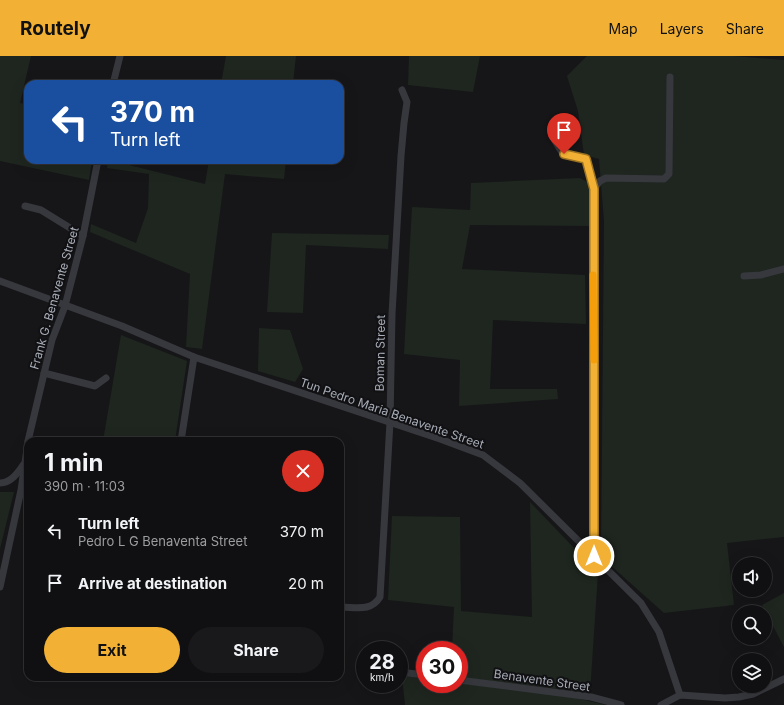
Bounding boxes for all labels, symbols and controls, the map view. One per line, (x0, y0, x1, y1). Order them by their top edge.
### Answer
text: Routely (20, 17, 91, 40)
text: Map (609, 20, 638, 37)
text: Layers (660, 20, 704, 37)
text: Share (726, 20, 764, 37)
text: 370 m (110, 95, 195, 129)
icon: left (44, 96, 96, 148)
pin (547, 113, 581, 154)
icon: arrive (553, 119, 575, 141)
text: Turn left (110, 129, 180, 150)
street label: Frank G. Benavente Street (26, 225, 82, 371)
street label: Boman Street (372, 314, 388, 391)
street label: Tun Pedro Maria Benavente Street (298, 374, 486, 452)
text: 1 min (44, 448, 103, 477)
button: close (282, 450, 324, 492)
text: 390 m · 11:03 (44, 478, 125, 494)
text: Turn left (78, 514, 139, 533)
icon: left (44, 520, 66, 542)
text: 370 m (280, 522, 324, 541)
text: Pedro L G Benaventa Street (78, 533, 247, 549)
position arrow (573, 535, 615, 577)
map controls (732, 557, 772, 693)
button: sound (732, 557, 772, 597)
icon: arrive (44, 572, 66, 594)
text: Arrive at destination (78, 574, 227, 593)
text: 20 m (288, 574, 324, 593)
button: search (732, 605, 772, 645)
button: Exit (44, 627, 180, 673)
button: Share (188, 627, 324, 673)
speed limit sign: 30 (416, 641, 468, 693)
text: 28 (369, 650, 395, 674)
button: layers (732, 653, 772, 693)
street label: Benavente Street (493, 666, 591, 694)
text: km/h (370, 671, 394, 683)

